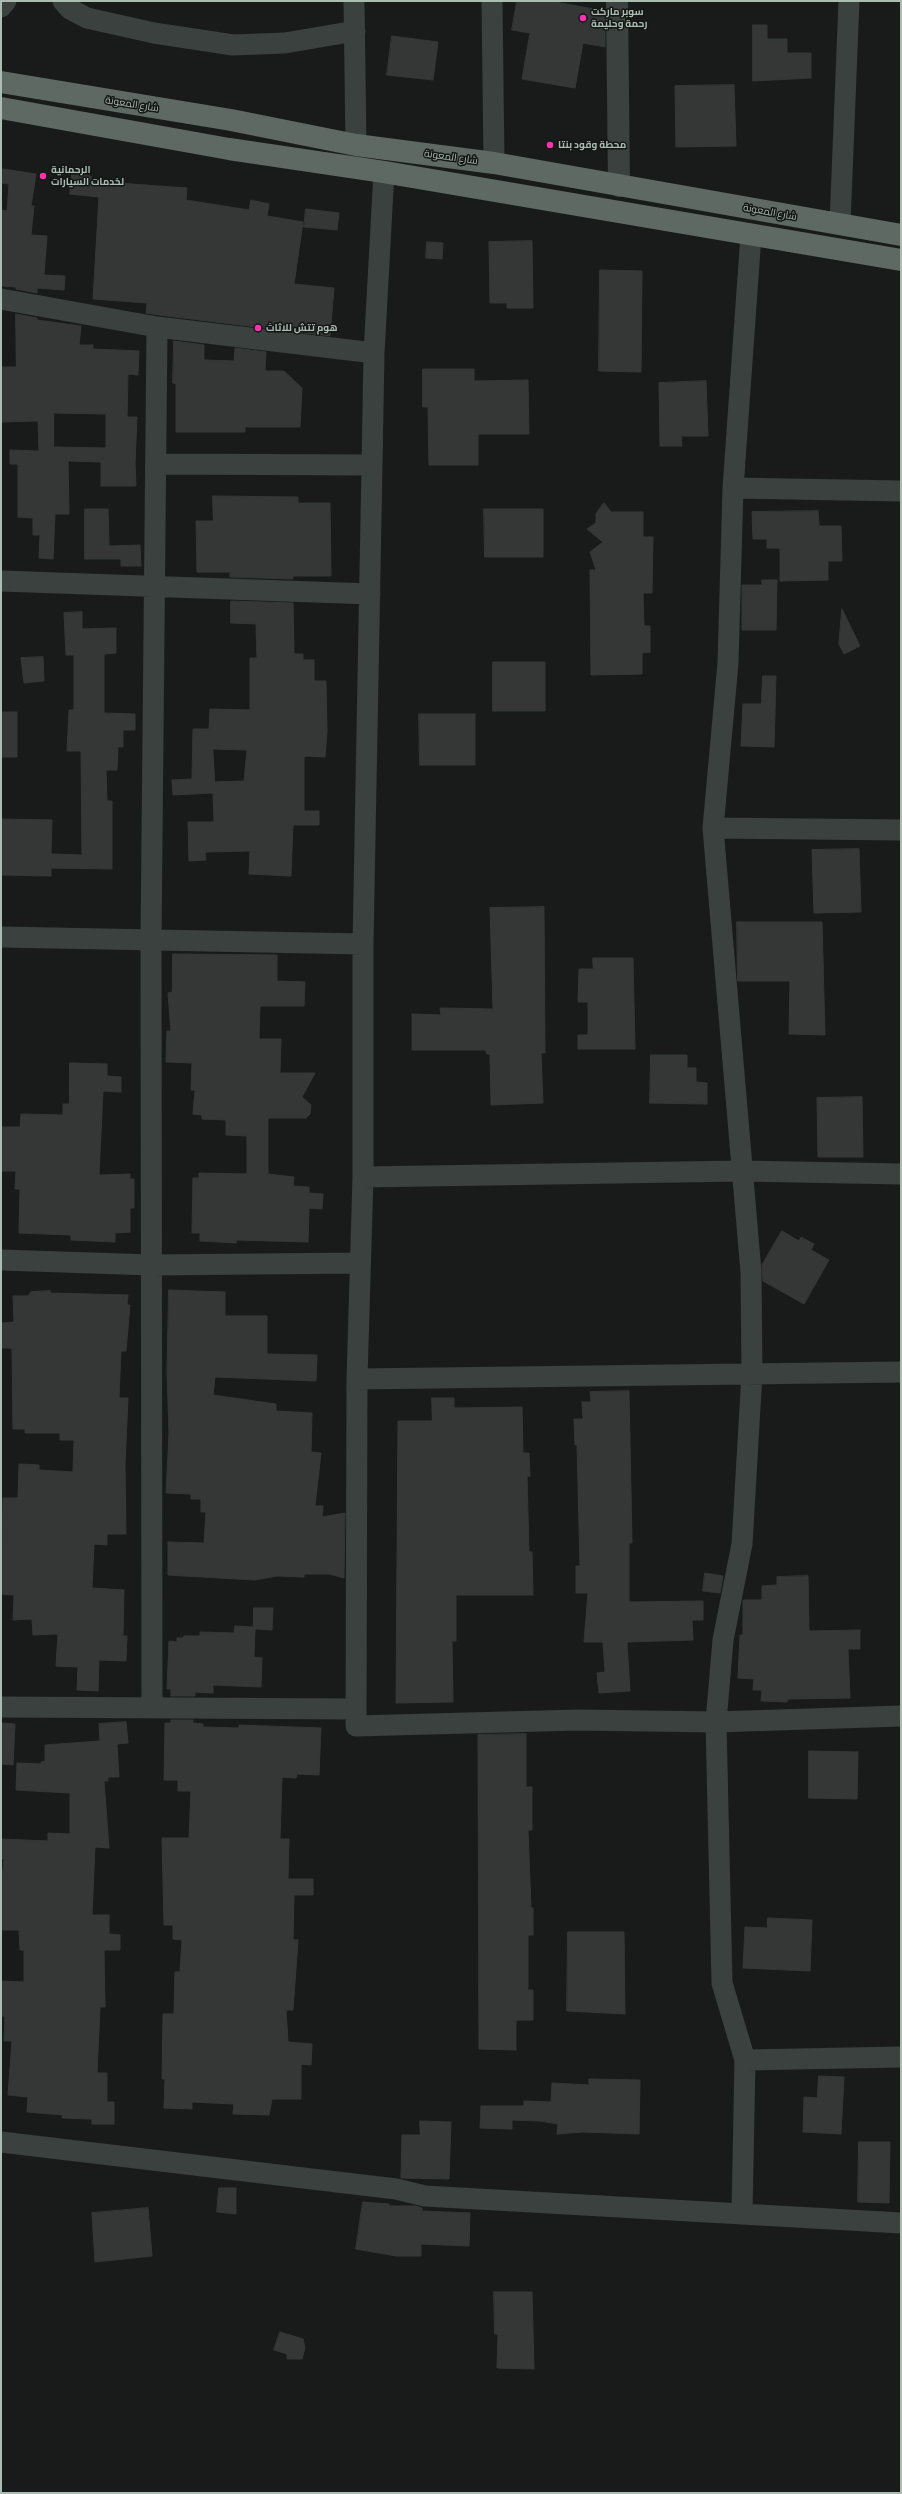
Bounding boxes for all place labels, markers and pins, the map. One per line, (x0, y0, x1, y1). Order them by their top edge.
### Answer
place label: سوبر ماركت رحمة وحليمة (591, 6, 648, 30)
marker: سوبر ماركت رحمة وحليمة (578, 13, 588, 23)
place label: محطة وقود بنتا (558, 139, 626, 151)
marker: محطة وقود بنتا (545, 140, 555, 150)
place label: الرحمانية لخدمات السيارات (51, 164, 124, 188)
marker: الرحمانية لخدمات السيارات (38, 171, 48, 181)
place label: هوم تتش للاثاث (266, 322, 338, 334)
marker: هوم تتش للاثاث (253, 323, 263, 333)

